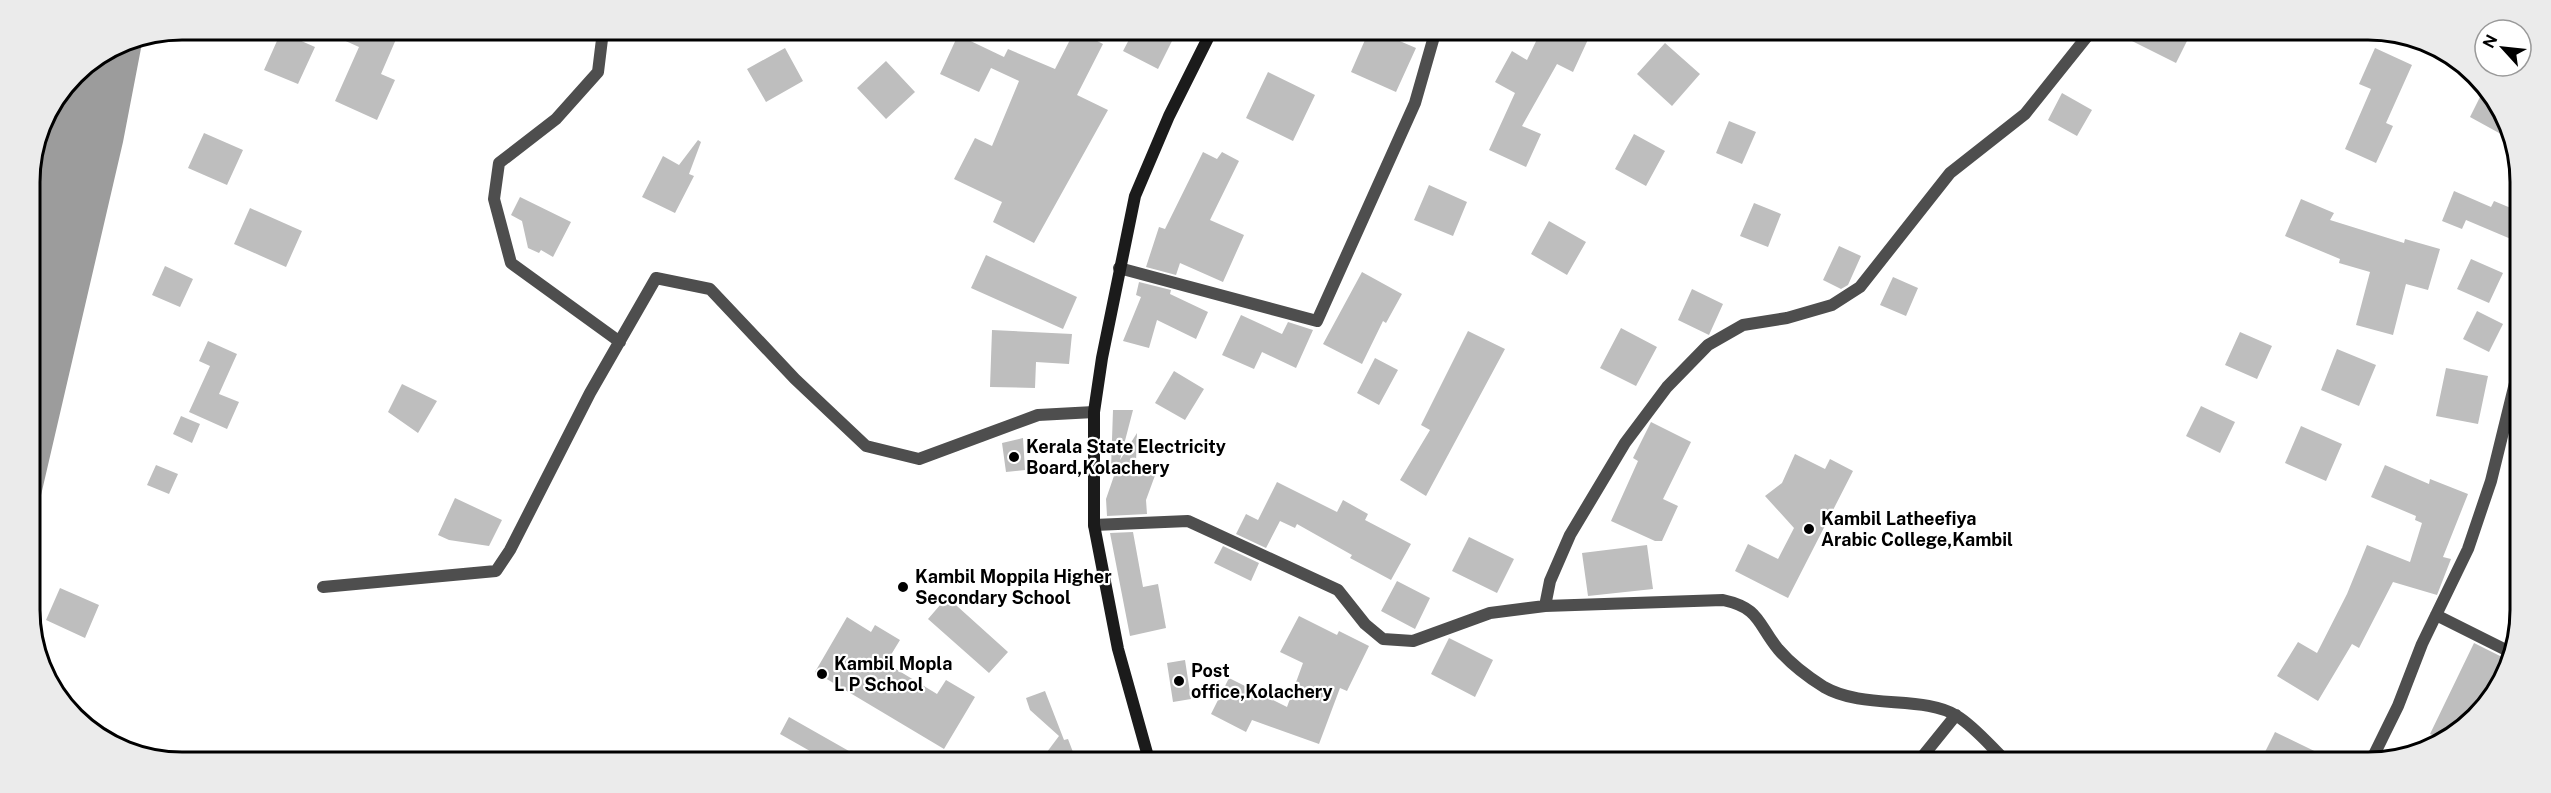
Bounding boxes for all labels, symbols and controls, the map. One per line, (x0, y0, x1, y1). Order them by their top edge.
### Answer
north arrow (2473, 18, 2533, 78)
text: N (2479, 32, 2501, 51)
place label: Kerala State Electricity Board,Kolachery (1026, 436, 1226, 478)
marker: Kerala State Electricity Board,Kolachery (1007, 450, 1021, 464)
place label: Kambil Latheefiya Arabic College,Kambil (1821, 508, 2013, 550)
marker: Kambil Latheefiya Arabic College,Kambil (1802, 522, 1816, 536)
place label: Kambil Moppila Higher Secondary School (915, 566, 1112, 608)
marker: Kambil Moppila Higher Secondary School (896, 580, 910, 594)
place label: Kambil Mopla L P School (834, 653, 952, 695)
place label: Post office,Kolachery (1191, 660, 1333, 702)
marker: Kambil Mopla L P School (815, 667, 829, 681)
marker: Post office,Kolachery (1172, 674, 1186, 688)

